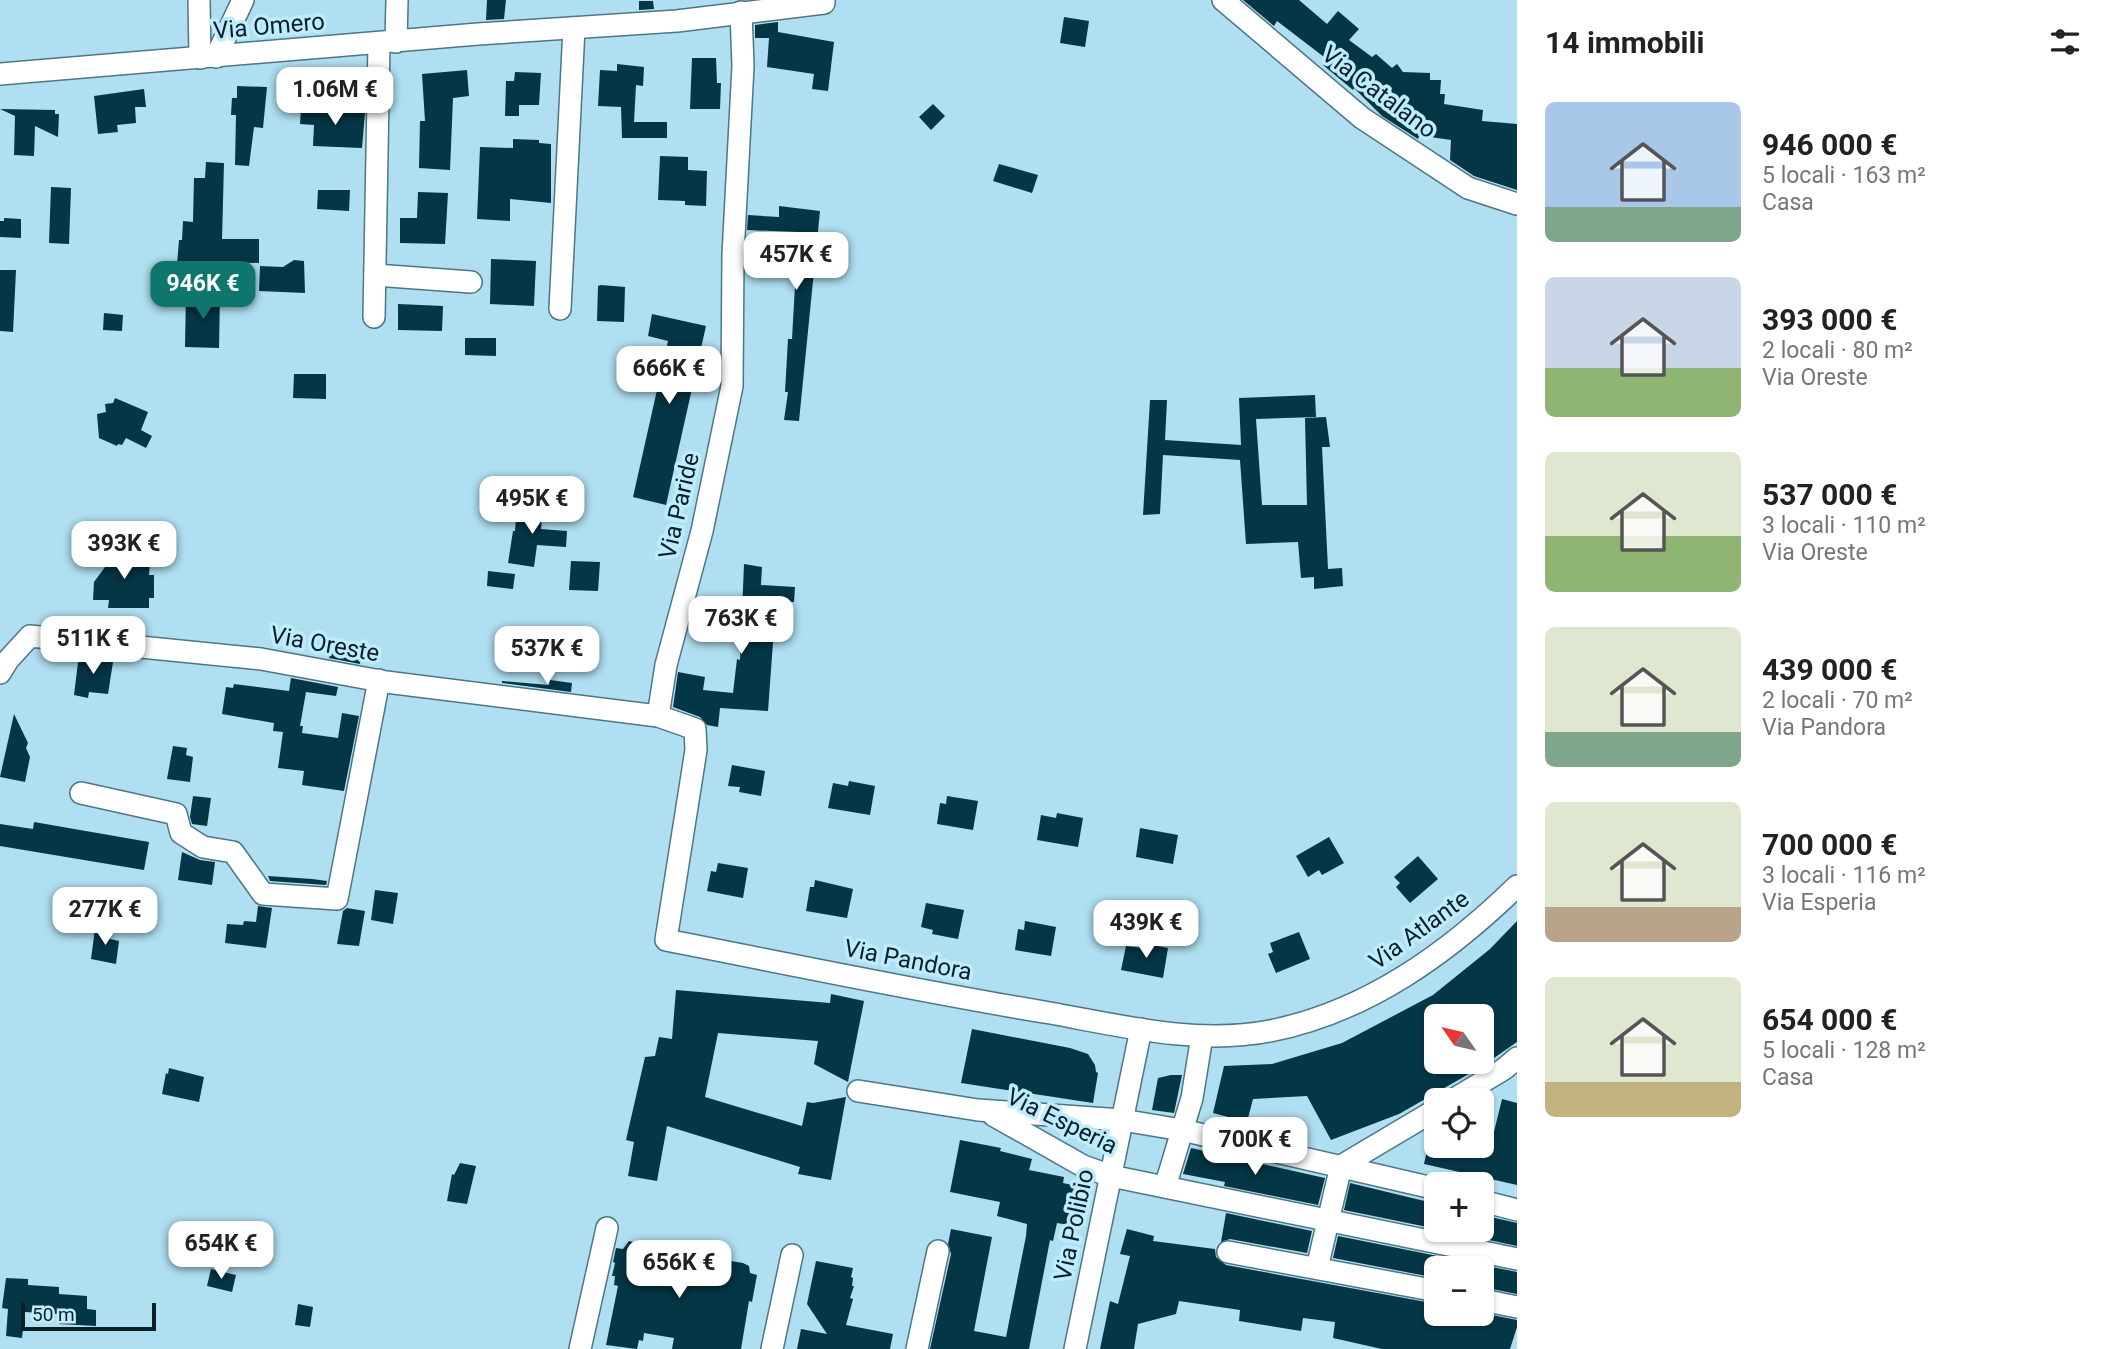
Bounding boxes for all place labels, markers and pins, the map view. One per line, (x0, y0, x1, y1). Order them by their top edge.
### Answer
pin: 1.06M € (270, 68, 400, 127)
pin: 457K € (739, 232, 853, 292)
pin: 946K € (146, 262, 260, 321)
pin: 666K € (612, 346, 726, 406)
pin: 495K € (475, 476, 589, 536)
pin: 393K € (67, 522, 181, 581)
pin: 763K € (684, 596, 798, 656)
pin: 511K € (36, 616, 150, 676)
pin: 537K € (490, 626, 604, 686)
pin: 277K € (48, 888, 162, 947)
pin: 439K € (1089, 900, 1203, 960)
pin: 700K € (1198, 1118, 1312, 1177)
pin: 654K € (164, 1222, 278, 1281)
pin: 656K € (622, 1240, 736, 1300)

